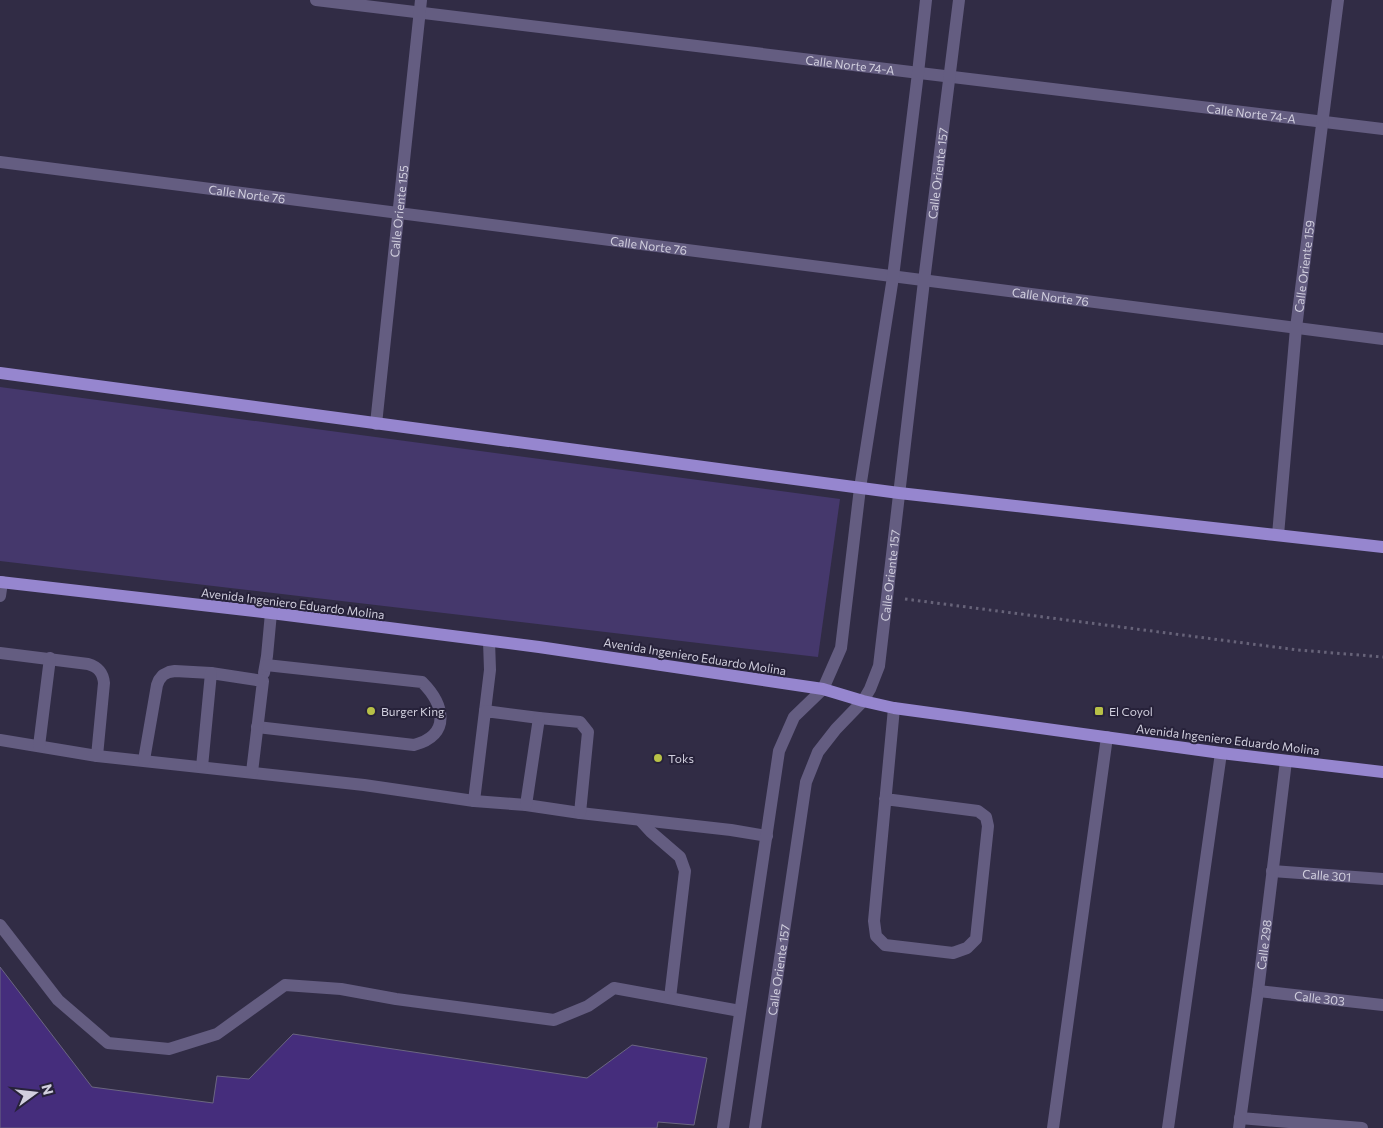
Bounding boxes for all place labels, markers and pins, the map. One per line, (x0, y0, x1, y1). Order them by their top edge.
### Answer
place label: Burger King (381, 704, 445, 718)
place label: El Coyol (1109, 704, 1153, 718)
marker: Burger King (365, 705, 377, 717)
marker: El Coyol (1093, 705, 1105, 717)
place label: Toks (668, 751, 694, 765)
marker: Toks (652, 752, 664, 764)

